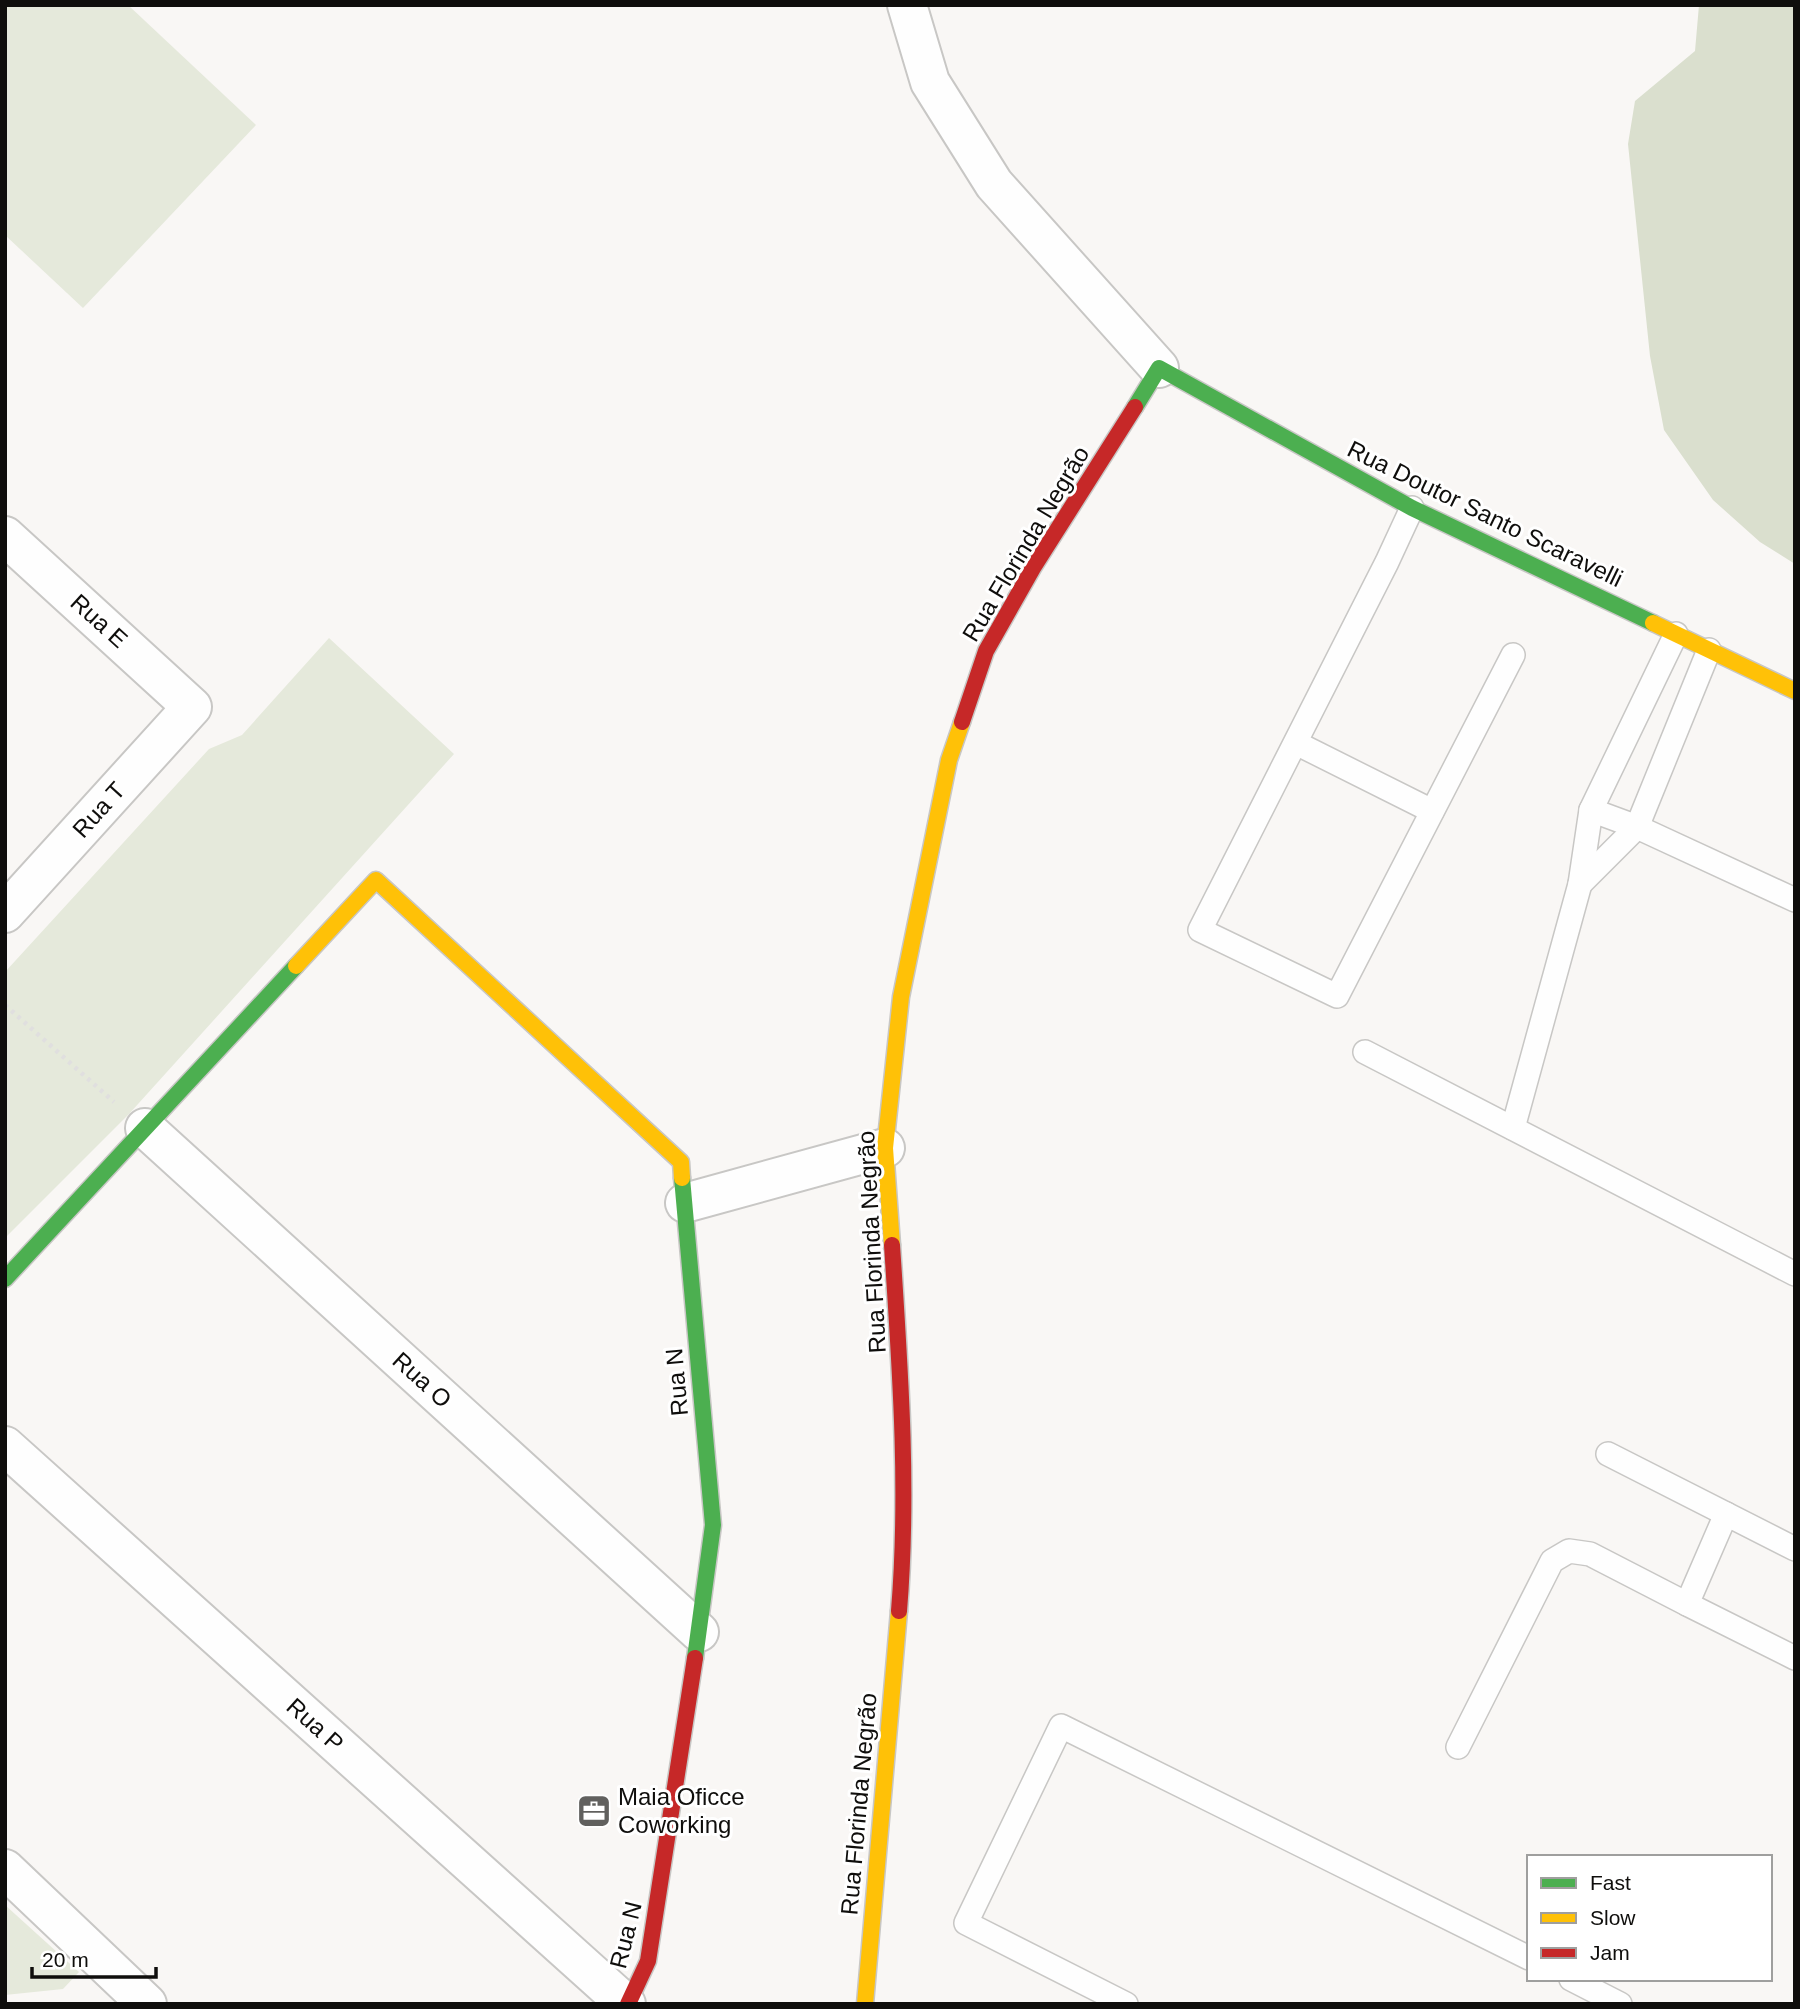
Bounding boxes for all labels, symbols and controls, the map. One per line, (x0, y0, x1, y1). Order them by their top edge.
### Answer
street label: Rua Doutor Santo Scaravelli (1343, 435, 1627, 592)
street label: Rua Florinda Negrão (957, 441, 1095, 646)
street label: Rua E (66, 588, 133, 653)
street label: Rua T (67, 776, 131, 843)
street label: Rua Florinda Negrão (852, 1130, 891, 1354)
street label: Rua O (388, 1346, 457, 1413)
street label: Rua N (660, 1347, 693, 1417)
street label: Rua P (282, 1692, 349, 1757)
street label: Rua Florinda Negrão (835, 1692, 882, 1916)
place label: Maia Oficce Coworking (618, 1783, 745, 1838)
office icon: Maia Oficce Coworking (575, 1792, 613, 1830)
legend (1527, 1855, 1772, 1981)
text: Fast (1590, 1871, 1631, 1894)
street label: Rua N (604, 1899, 647, 1971)
text: Slow (1590, 1906, 1636, 1929)
scale bar (32, 1936, 156, 1980)
text: Jam (1590, 1941, 1630, 1964)
text: 20 m (42, 1948, 89, 1971)

